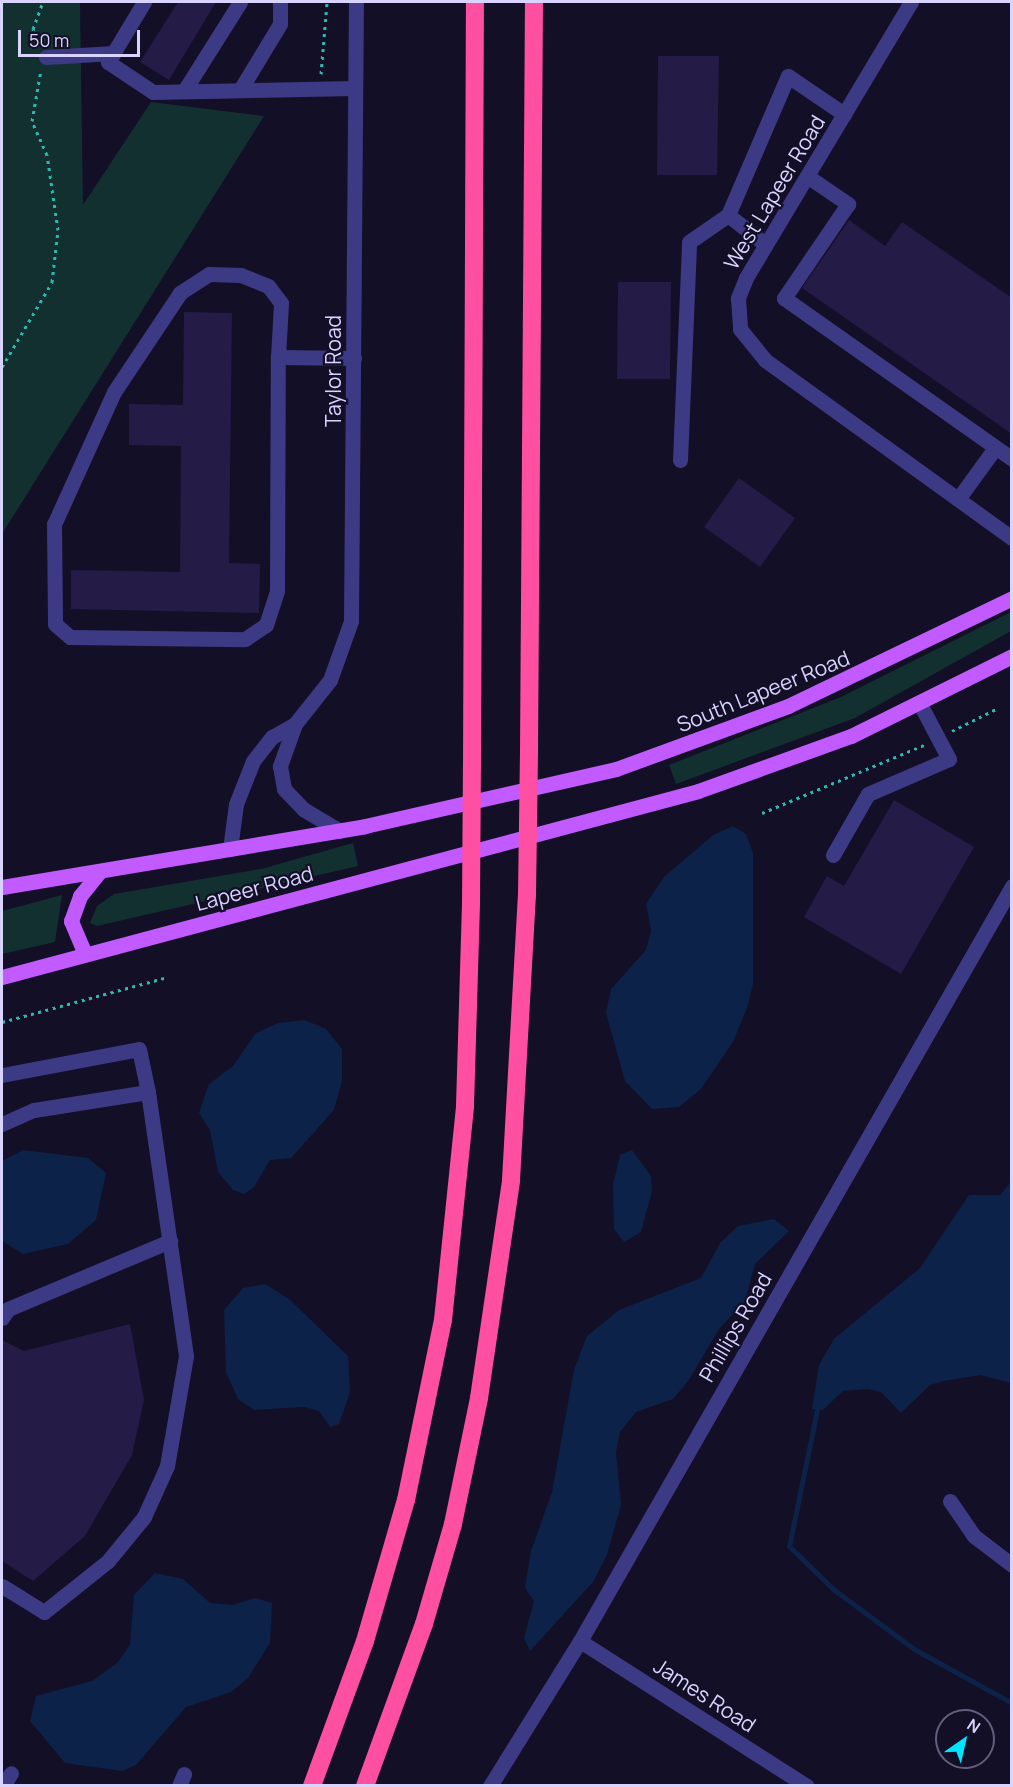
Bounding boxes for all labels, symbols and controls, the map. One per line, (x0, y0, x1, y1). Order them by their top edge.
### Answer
scale bar (21, 18, 142, 56)
text: 50 m (29, 28, 69, 52)
street label: West Lapeer Road (718, 110, 830, 274)
street label: Taylor Road (320, 315, 346, 427)
street label: South Lapeer Road (673, 645, 853, 737)
street label: Lapeer Road (192, 860, 316, 916)
street label: Phillips Road (694, 1268, 776, 1386)
street label: James Road (649, 1653, 761, 1737)
north arrow (935, 1709, 995, 1769)
text: N (963, 1713, 985, 1738)

